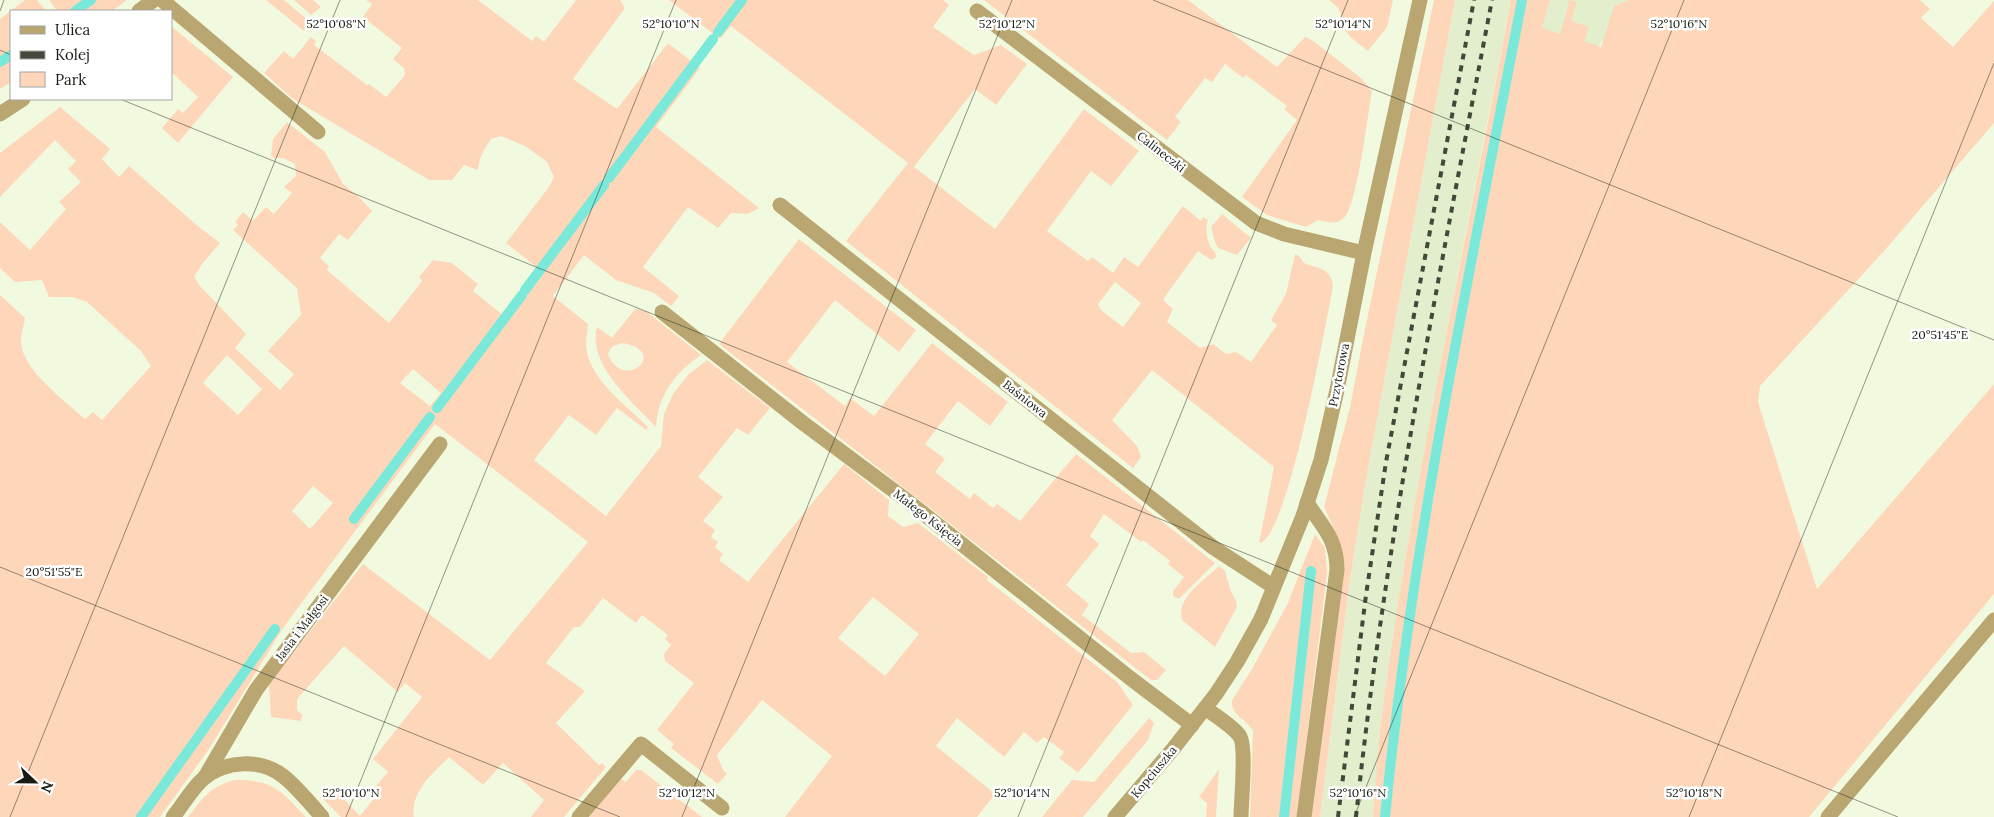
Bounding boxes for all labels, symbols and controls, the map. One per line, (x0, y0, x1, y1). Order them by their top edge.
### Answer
legend (10, 10, 172, 100)
text: 52°10'08"N (306, 16, 366, 31)
text: 52°10'10"N (642, 16, 700, 31)
text: 52°10'12"N (979, 16, 1035, 31)
text: 52°10'14"N (1315, 16, 1371, 31)
text: 52°10'16"N (1651, 16, 1707, 31)
text: Ulica (55, 20, 91, 39)
text: Kolej (55, 45, 90, 64)
text: Park (55, 70, 86, 89)
street label: Calineczki (1134, 128, 1188, 175)
text: 20°51'45"E (1912, 327, 1968, 342)
street label: Przytorowa (1325, 342, 1352, 408)
street label: Baśniowa (1000, 377, 1051, 421)
street label: Małego Księcia (891, 486, 966, 549)
text: 20°51'55"E (26, 564, 82, 579)
street label: Jasia i Małgosi (271, 592, 331, 664)
street label: Kopciuszka (1127, 743, 1180, 801)
north arrow (10, 757, 60, 807)
text: N (37, 778, 57, 795)
text: 52°10'10"N (322, 785, 380, 800)
text: 52°10'12"N (659, 785, 715, 800)
text: 52°10'14"N (994, 785, 1050, 800)
text: 52°10'16"N (1330, 785, 1386, 800)
text: 52°10'18"N (1666, 785, 1722, 800)

